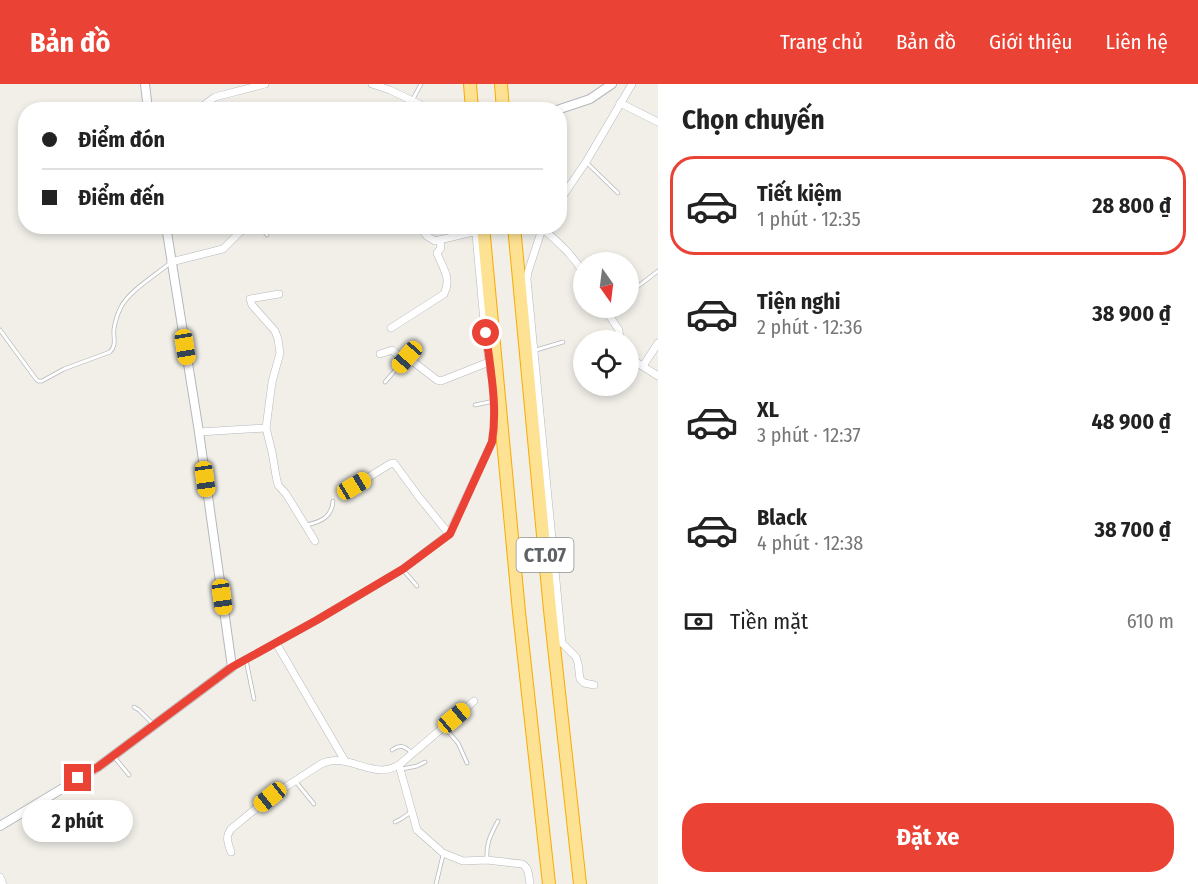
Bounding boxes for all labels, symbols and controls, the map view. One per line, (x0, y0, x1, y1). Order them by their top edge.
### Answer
text: Bản đồ (30, 26, 110, 59)
text: Trang chủ (780, 29, 863, 55)
text: Bản đồ (896, 29, 956, 55)
text: Giới thiệu (989, 29, 1073, 55)
text: Liên hệ (1106, 29, 1168, 55)
text: Chọn chuyến (682, 104, 825, 136)
text: Điểm đón (78, 126, 165, 153)
icon: car (685, 179, 739, 233)
text: Tiết kiệm (757, 180, 842, 207)
text: Điểm đến (78, 184, 164, 211)
text: 28 800 ₫ (1092, 192, 1171, 219)
text: 1 phút · 12:35 (757, 207, 861, 231)
north arrow (573, 252, 639, 318)
map controls (573, 252, 639, 396)
icon: car (685, 287, 739, 341)
text: Tiện nghi (757, 288, 840, 315)
text: 38 900 ₫ (1092, 300, 1171, 327)
text: 2 phút · 12:36 (757, 315, 862, 339)
route start (472, 319, 499, 346)
car (173, 328, 197, 366)
button: locate (573, 330, 639, 396)
car (388, 338, 426, 376)
icon: car (685, 395, 739, 449)
text: XL (757, 396, 779, 423)
text: 48 900 ₫ (1091, 408, 1171, 435)
text: 3 phút · 12:37 (757, 423, 861, 447)
car (194, 460, 216, 498)
car (334, 469, 374, 503)
icon: car (685, 503, 739, 557)
text: Black (757, 504, 807, 531)
text: 38 700 ₫ (1095, 516, 1171, 543)
text: 4 phút · 12:38 (757, 531, 863, 555)
road number: CT.07 (516, 538, 574, 572)
car (211, 578, 233, 616)
icon: cash (682, 605, 715, 638)
text: Tiền mặt (730, 608, 808, 635)
text: 610 m (1127, 609, 1174, 633)
car (434, 700, 474, 736)
route end (64, 764, 91, 791)
car (250, 779, 290, 815)
callout: 2 phút (22, 799, 134, 841)
button: Đặt xe (682, 803, 1174, 872)
text: 2 phút (51, 809, 104, 833)

